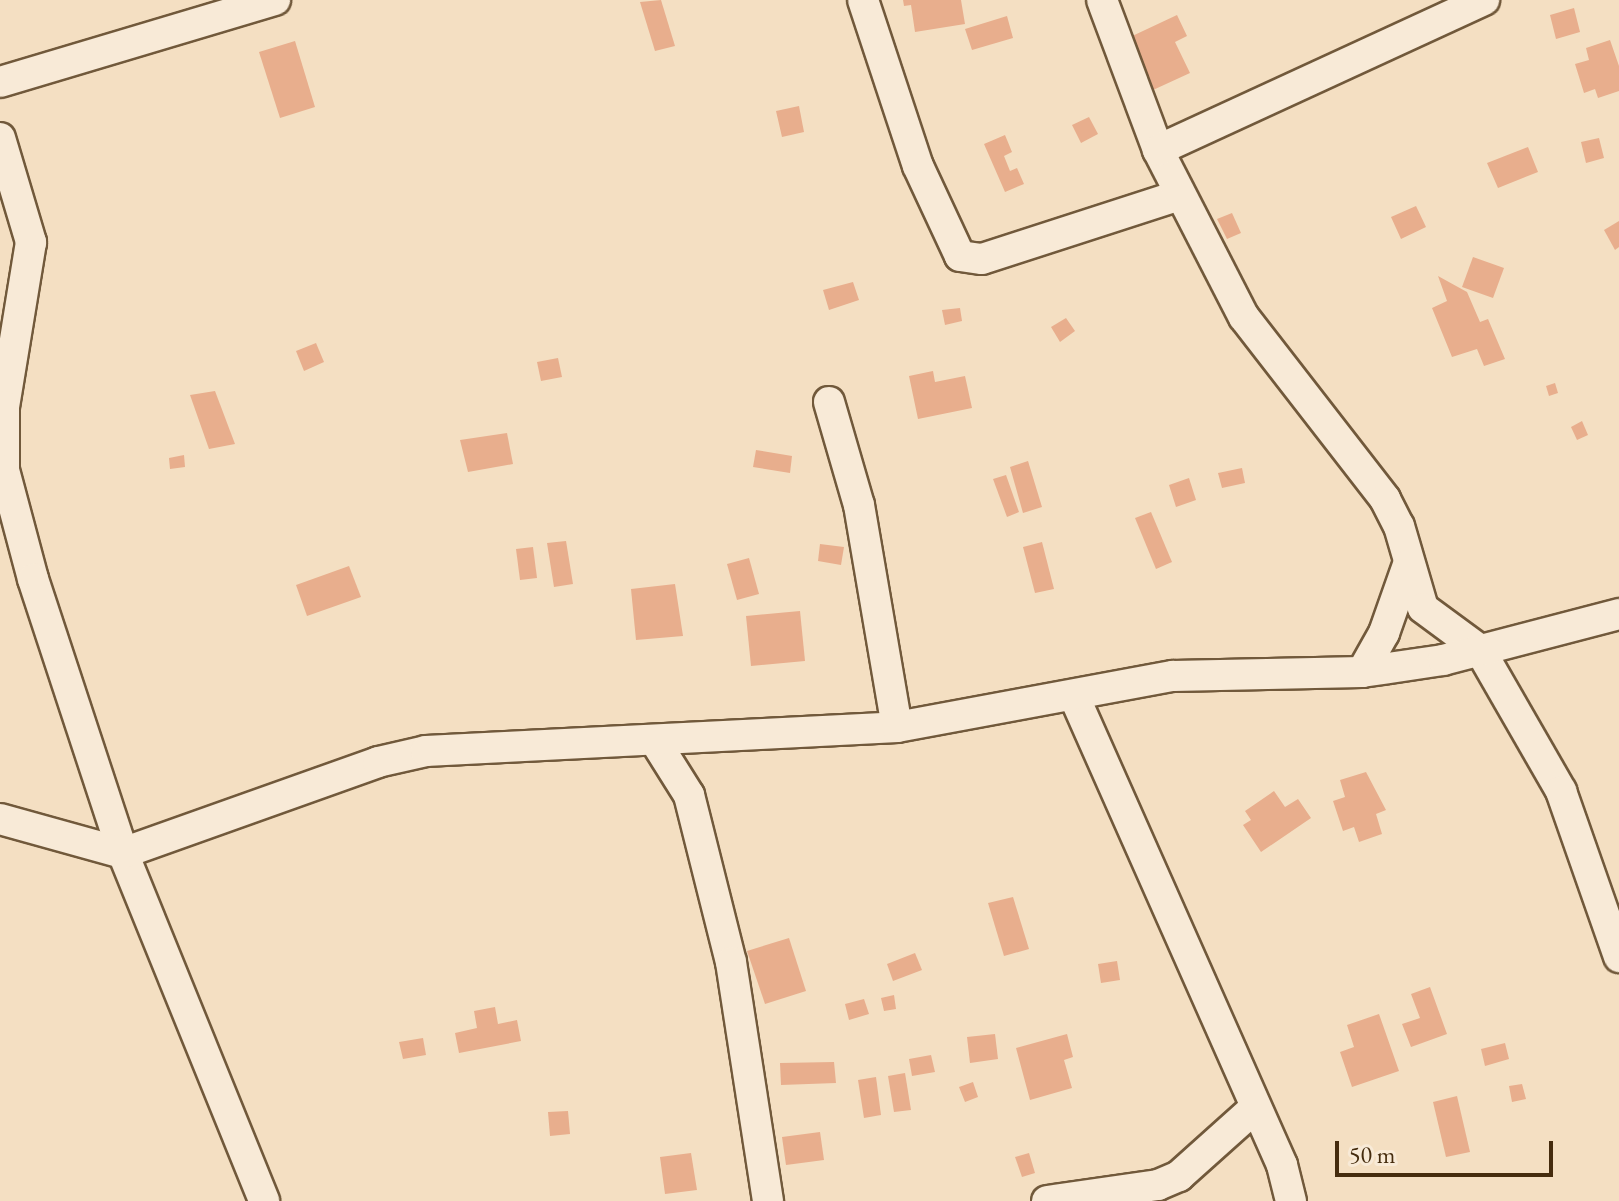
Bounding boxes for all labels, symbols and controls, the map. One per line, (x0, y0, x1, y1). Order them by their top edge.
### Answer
scale bar (1339, 1125, 1557, 1175)
text: 50 m (1349, 1139, 1396, 1170)

